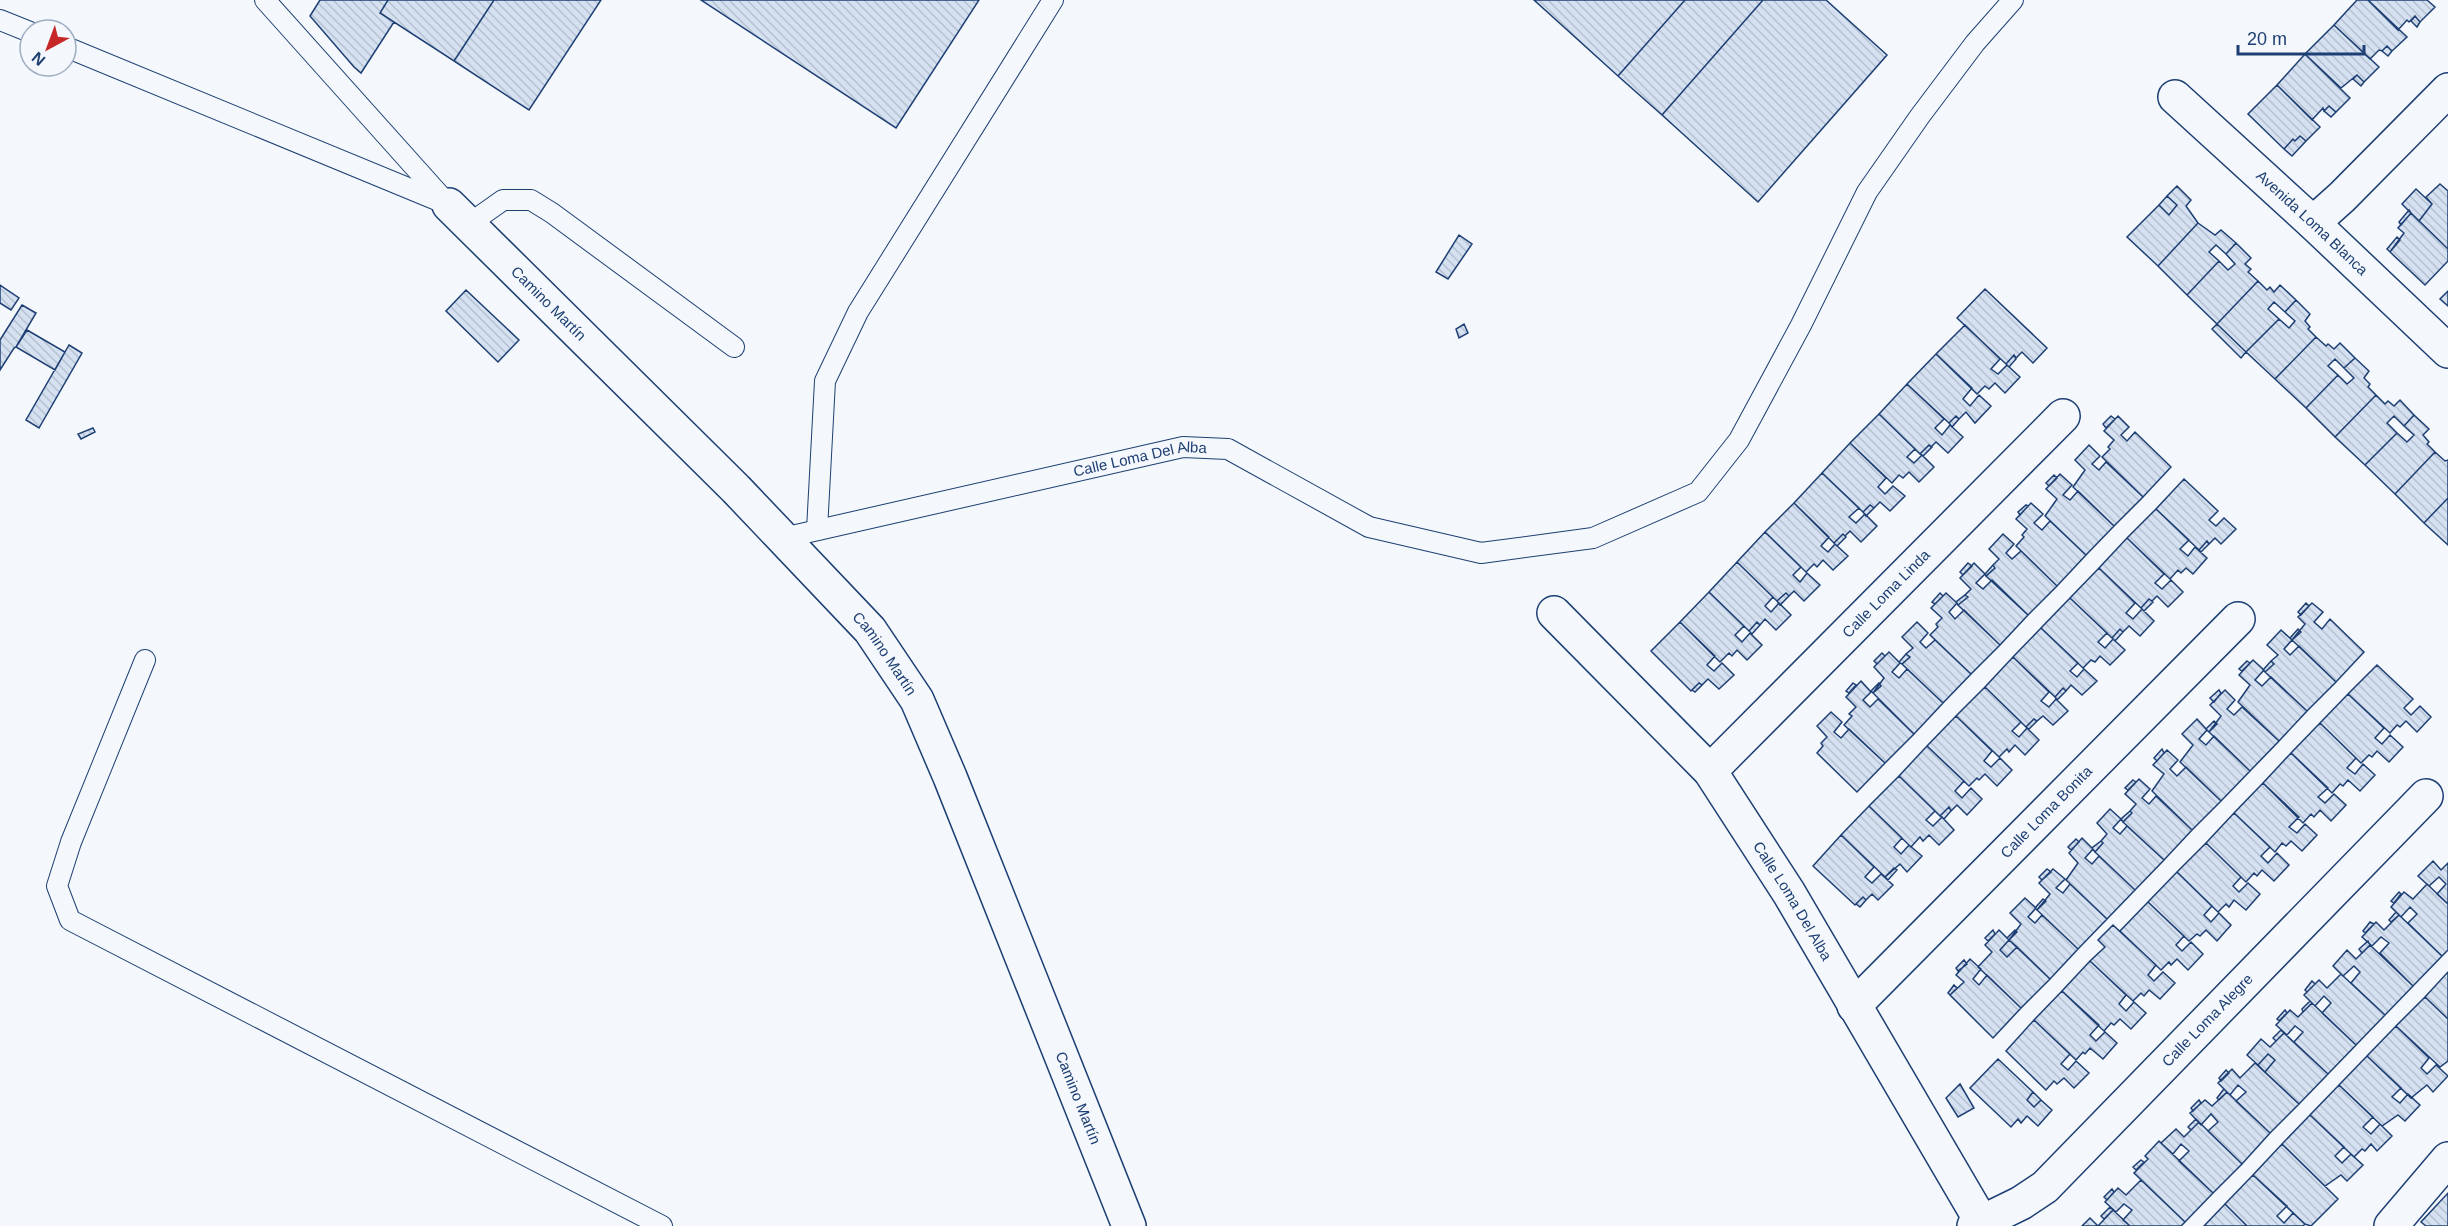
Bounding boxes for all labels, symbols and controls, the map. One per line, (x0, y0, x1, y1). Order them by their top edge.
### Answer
north arrow (18, 18, 78, 78)
scale bar (2238, 18, 2364, 56)
text: 20 m (2247, 29, 2287, 49)
text: N (29, 49, 48, 69)
street label: Avenida Loma Blanca (2253, 167, 2372, 279)
street label: Camino Martín (508, 262, 590, 344)
street label: Calle Loma Del Alba (1072, 437, 1208, 480)
street label: Calle Loma Linda (1839, 545, 1934, 641)
street label: Camino Martín (849, 608, 920, 698)
street label: Calle Loma Bonita (1997, 762, 2096, 861)
street label: Calle Loma Del Alba (1750, 838, 1836, 964)
street label: Calle Loma Alegre (2158, 970, 2256, 1070)
street label: Camino Martín (1052, 1049, 1105, 1147)

